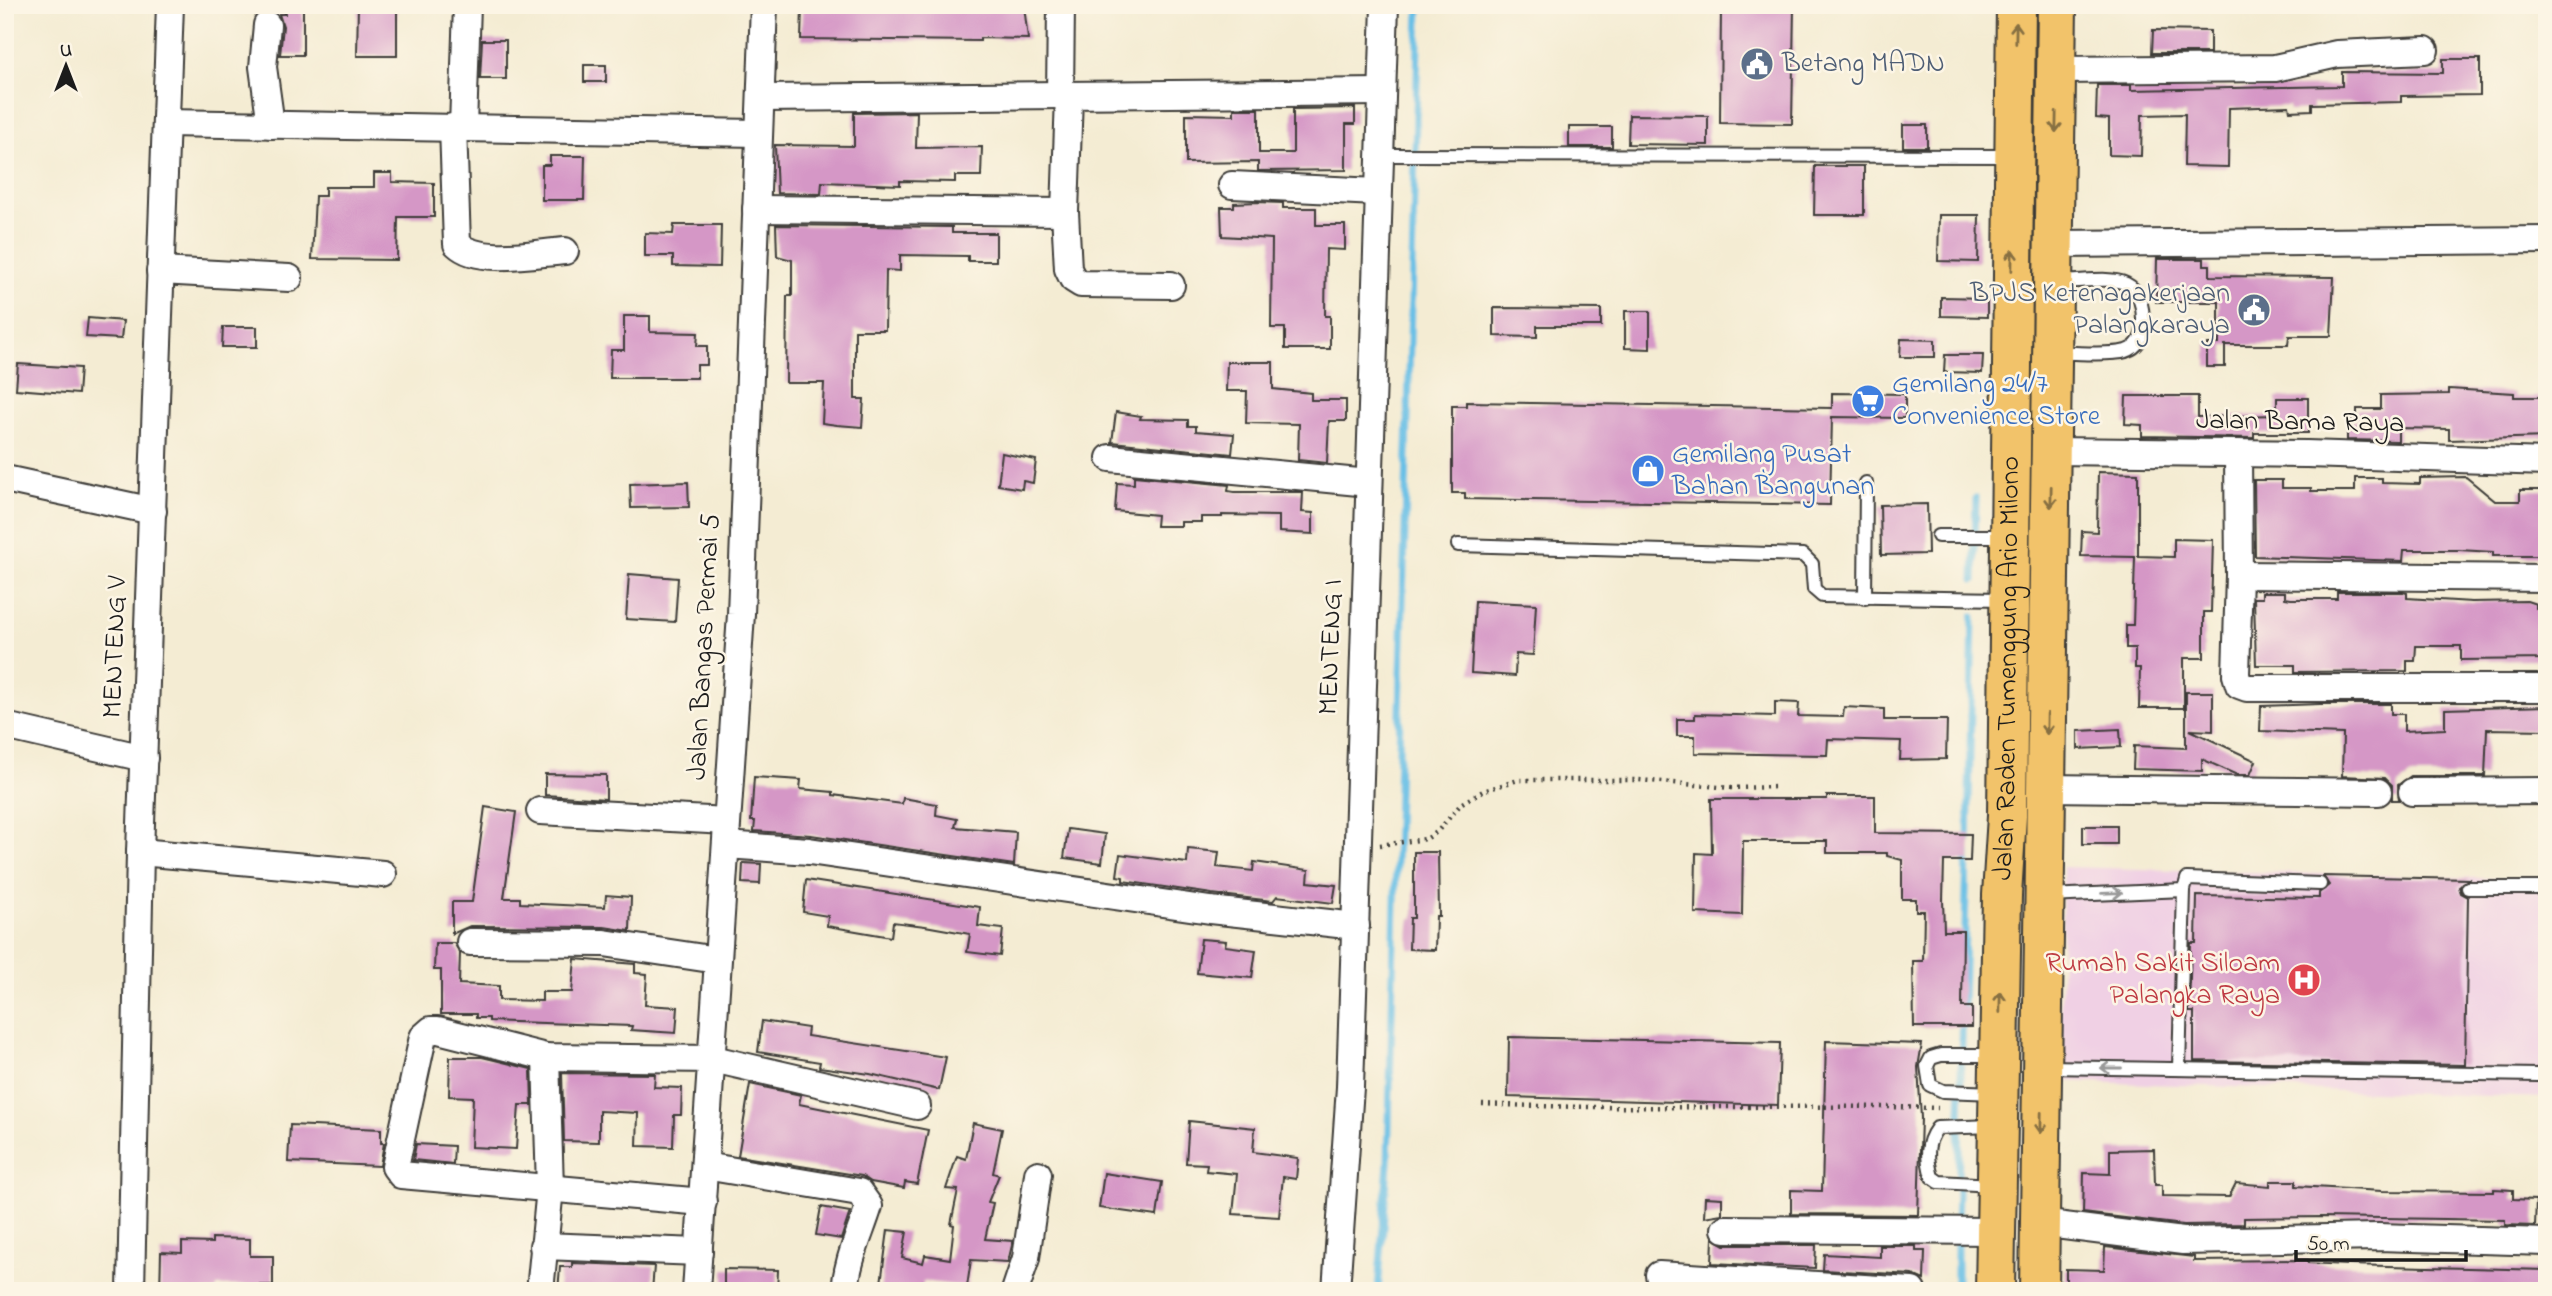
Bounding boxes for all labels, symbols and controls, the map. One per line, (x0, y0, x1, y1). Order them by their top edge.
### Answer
one-way arrow (2009, 22, 2022, 45)
north arrow (32, 32, 102, 102)
text: U (60, 38, 72, 65)
place label: Betang MADN (1781, 44, 1945, 85)
public building icon: Betang MADN (1738, 45, 1776, 83)
one-way arrow (2049, 111, 2062, 134)
one-way arrow (2005, 249, 2019, 272)
place label: BPJS Ketenagakerjaan Palangkaraya (1969, 274, 2230, 347)
public building icon: BPJS Ketenagakerjaan Palangkaraya (2235, 291, 2273, 329)
place label: Gemilang 24/7 Convenience Store (1892, 365, 2101, 438)
supermarket icon: Gemilang 24/7 Convenience Store (1849, 382, 1887, 420)
street label: Jalan Bama Raya (2195, 401, 2405, 445)
place label: Gemilang Pusat Bahan Bangunan (1671, 435, 1874, 508)
shop icon: Gemilang Pusat Bahan Bangunan (1629, 452, 1667, 490)
street label: Jalan Raden Tumenggung Ario Milono (1982, 456, 2031, 882)
one-way arrow (2044, 485, 2058, 508)
street label: Jalan Bangas Permai 5 (678, 513, 732, 781)
street label: MENTENG V (93, 574, 139, 719)
street label: MENTENG I (1309, 578, 1355, 716)
one-way arrow (2041, 713, 2054, 736)
one-way arrow (2100, 886, 2123, 899)
place label: Rumah Sakit Siloam Palangka Raya (2045, 944, 2280, 1017)
hospital icon: Rumah Sakit Siloam Palangka Raya (2285, 961, 2323, 999)
one-way arrow (1994, 991, 2007, 1014)
one-way arrow (2100, 1061, 2123, 1075)
one-way arrow (2035, 1112, 2048, 1135)
scale bar (2296, 1219, 2466, 1263)
text: 50 m (2307, 1230, 2350, 1260)

